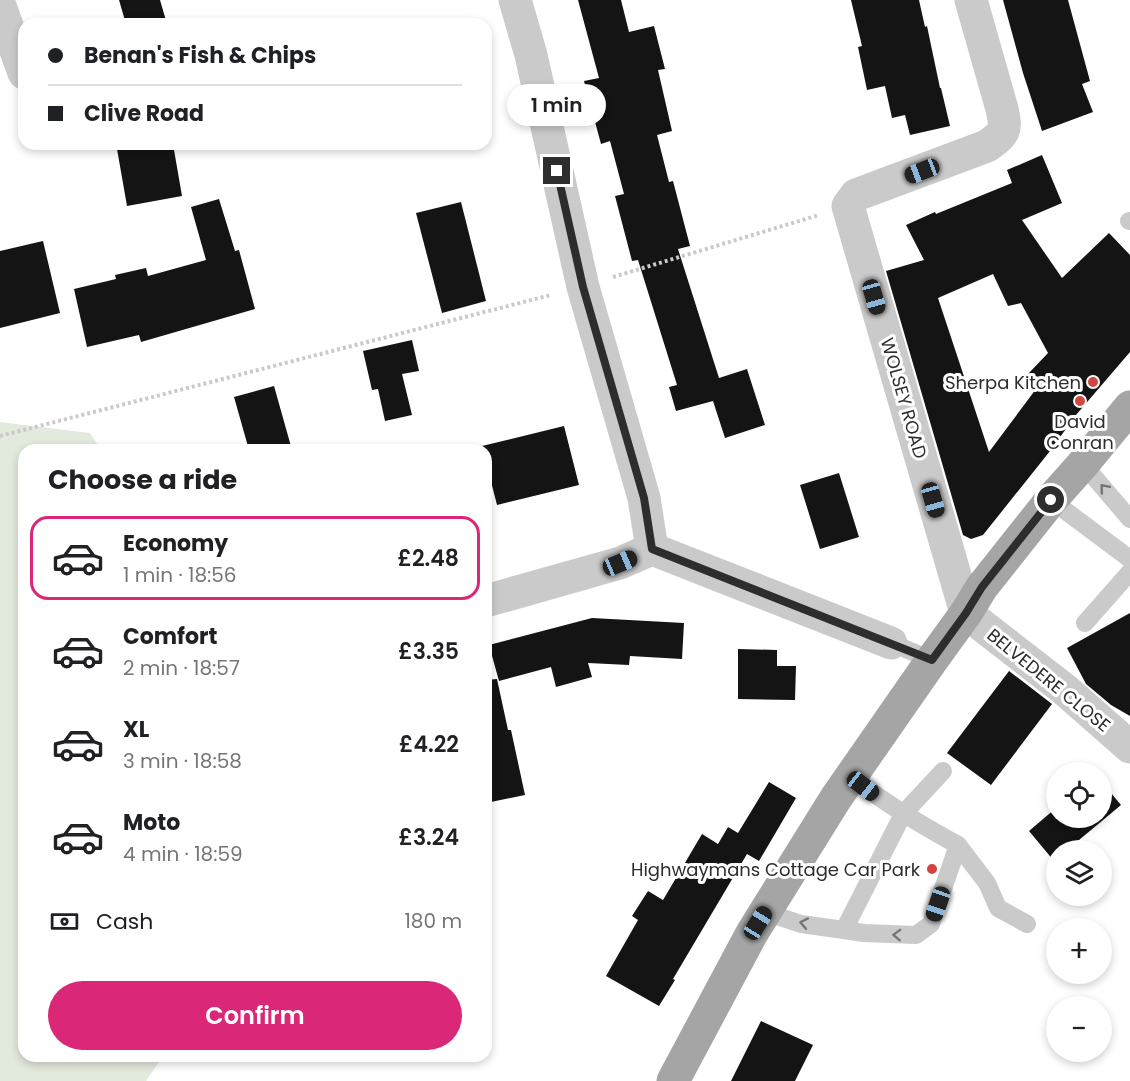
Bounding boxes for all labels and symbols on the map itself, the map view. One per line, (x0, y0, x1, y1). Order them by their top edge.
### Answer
callout: 1 min (508, 84, 606, 126)
car (902, 156, 942, 186)
route end (543, 157, 570, 184)
car (860, 277, 888, 317)
street label: WOLSEY ROAD (875, 335, 933, 461)
place label: Sherpa Kitchen (945, 370, 1081, 395)
marker: Sherpa Kitchen (1086, 375, 1100, 389)
marker: David Conran (1073, 394, 1087, 408)
place label: David Conran (1046, 409, 1114, 455)
car (919, 480, 947, 520)
one-way arrow (1101, 484, 1112, 495)
route start (1037, 486, 1064, 513)
car (600, 548, 640, 578)
street label: BELVEDERE CLOSE (982, 622, 1116, 738)
car (843, 768, 883, 804)
place label: Highwaymans Cottage Car Park (631, 857, 921, 882)
marker: Highwaymans Cottage Car Park (925, 862, 939, 876)
car (924, 884, 952, 924)
car (741, 903, 775, 943)
one-way arrow (799, 917, 809, 930)
one-way arrow (893, 928, 902, 941)

